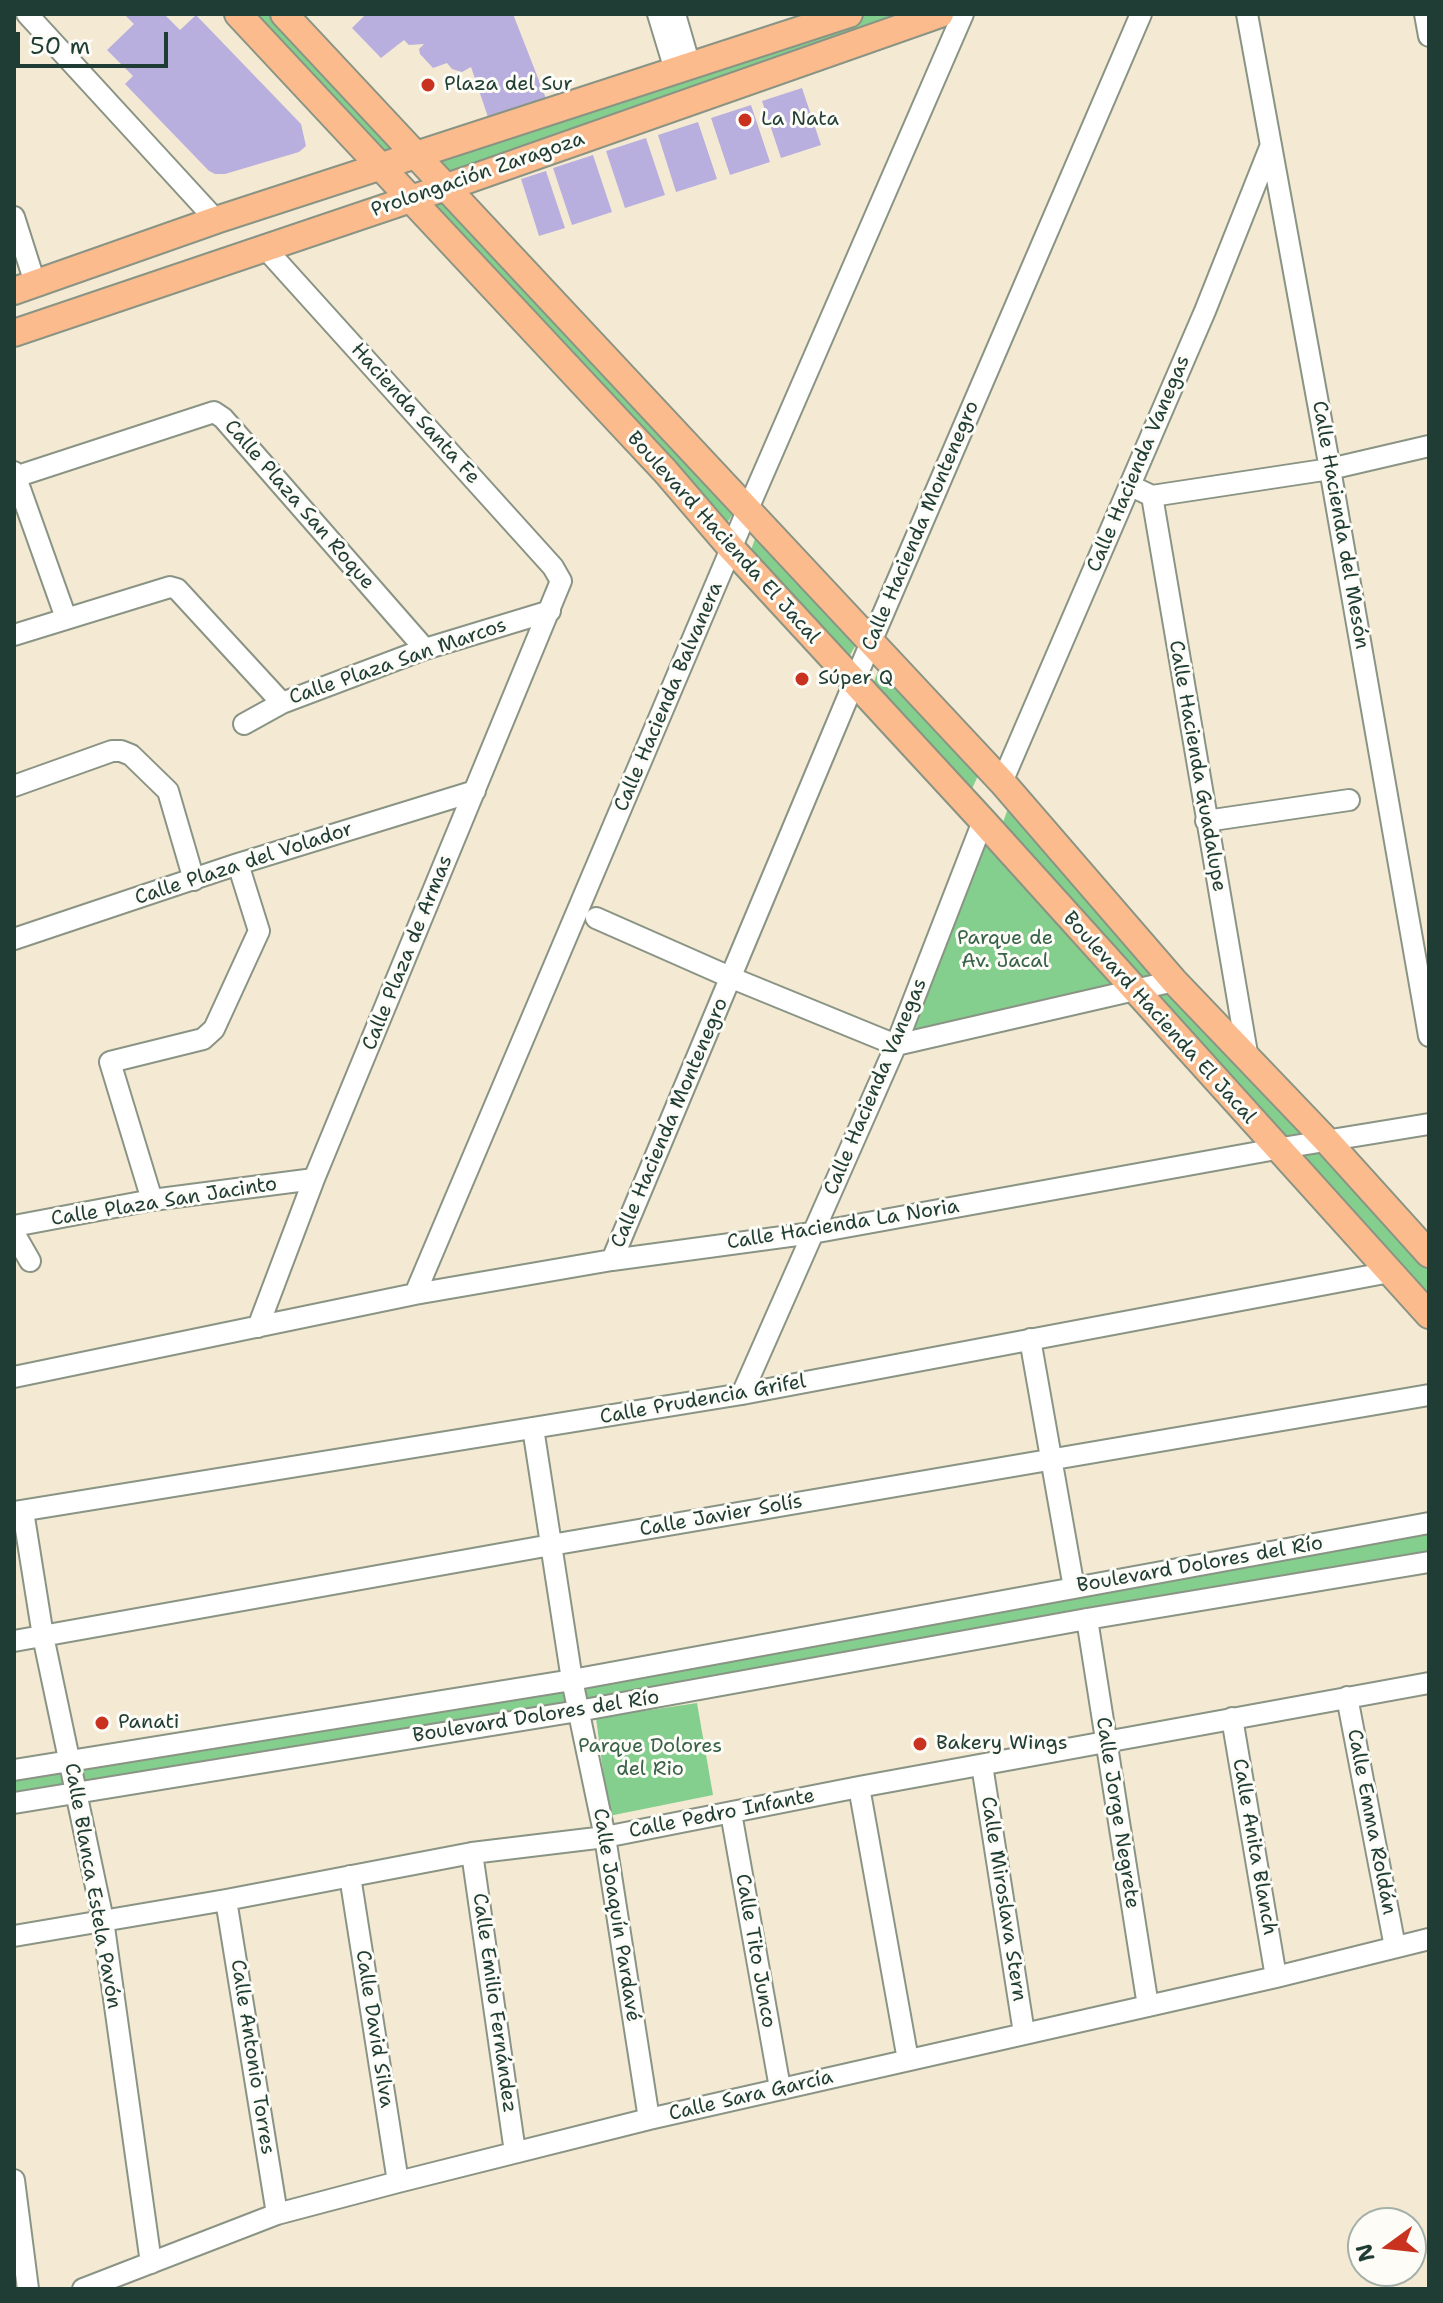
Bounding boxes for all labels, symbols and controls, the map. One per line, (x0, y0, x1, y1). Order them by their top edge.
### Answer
scale bar (20, 16, 172, 66)
text: 50 m (30, 30, 90, 62)
place label: Plaza del Sur (444, 73, 573, 97)
marker: Plaza del Sur (419, 76, 437, 94)
place label: La Nata (761, 108, 839, 132)
marker: La Nata (736, 111, 754, 129)
street label: Prolongación Zaragoza (368, 127, 588, 223)
street label: Hacienda Santa Fe (345, 339, 485, 489)
street label: Calle Hacienda Vanegas (1082, 352, 1196, 576)
street label: Calle Hacienda Montenegro (857, 397, 985, 655)
street label: Calle Hacienda del Mesón (1306, 399, 1374, 651)
street label: Calle Plaza San Roque (219, 415, 379, 595)
street label: Boulevard Hacienda El Jacal (621, 427, 825, 649)
street label: Calle Hacienda Balvanera (610, 579, 728, 815)
street label: Calle Plaza San Marcos (286, 613, 510, 711)
street label: Calle Hacienda Guadalupe (1163, 638, 1231, 894)
place label: Súper Q (818, 667, 893, 691)
marker: Súper Q (793, 670, 811, 688)
street label: Calle Plaza del Volador (132, 817, 356, 911)
street label: Calle Plaza de Armas (358, 852, 458, 1054)
street label: Boulevard Hacienda El Jacal (1057, 907, 1261, 1129)
park label: Parque de Av. Jacal (957, 927, 1053, 974)
street label: Calle Hacienda Vanegas (819, 975, 933, 1199)
street label: Calle Hacienda Montenegro (606, 994, 734, 1252)
street label: Calle Plaza San Jacinto (49, 1172, 279, 1232)
street label: Calle Hacienda La Noria (725, 1195, 961, 1255)
street label: Calle Prudencia Grifel (598, 1370, 808, 1430)
street label: Calle Javier Solís (638, 1490, 804, 1542)
street label: Boulevard Dolores del Río (1075, 1532, 1325, 1598)
street label: Boulevard Dolores del Río (411, 1686, 661, 1748)
place label: Panati (118, 1711, 179, 1735)
marker: Panati (93, 1714, 111, 1732)
street label: Calle Jorge Negrete (1090, 1715, 1144, 1911)
street label: Calle Emma Roldán (1341, 1727, 1401, 1917)
place label: Bakery Wings (936, 1732, 1068, 1756)
park label: Parque Dolores del Rio (578, 1735, 722, 1782)
marker: Bakery Wings (911, 1735, 929, 1753)
street label: Calle Anita Blanch (1227, 1757, 1281, 1937)
street label: Calle Blanca Estela Pavón (59, 1761, 125, 2011)
street label: Calle Pedro Infante (627, 1784, 817, 1844)
street label: Calle Miroslava Stern (975, 1795, 1031, 2003)
street label: Calle Joaquín Pardavé (587, 1807, 645, 2023)
street label: Calle Tito Junco (730, 1872, 780, 2030)
street label: Calle Emilio Fernández (467, 1892, 521, 2114)
street label: Calle David Silva (350, 1948, 398, 2110)
street label: Calle Antonio Torres (225, 1958, 279, 2156)
street label: Calle Sara García (667, 2065, 835, 2127)
north arrow (1347, 2207, 1427, 2287)
text: N (1349, 2241, 1382, 2265)

